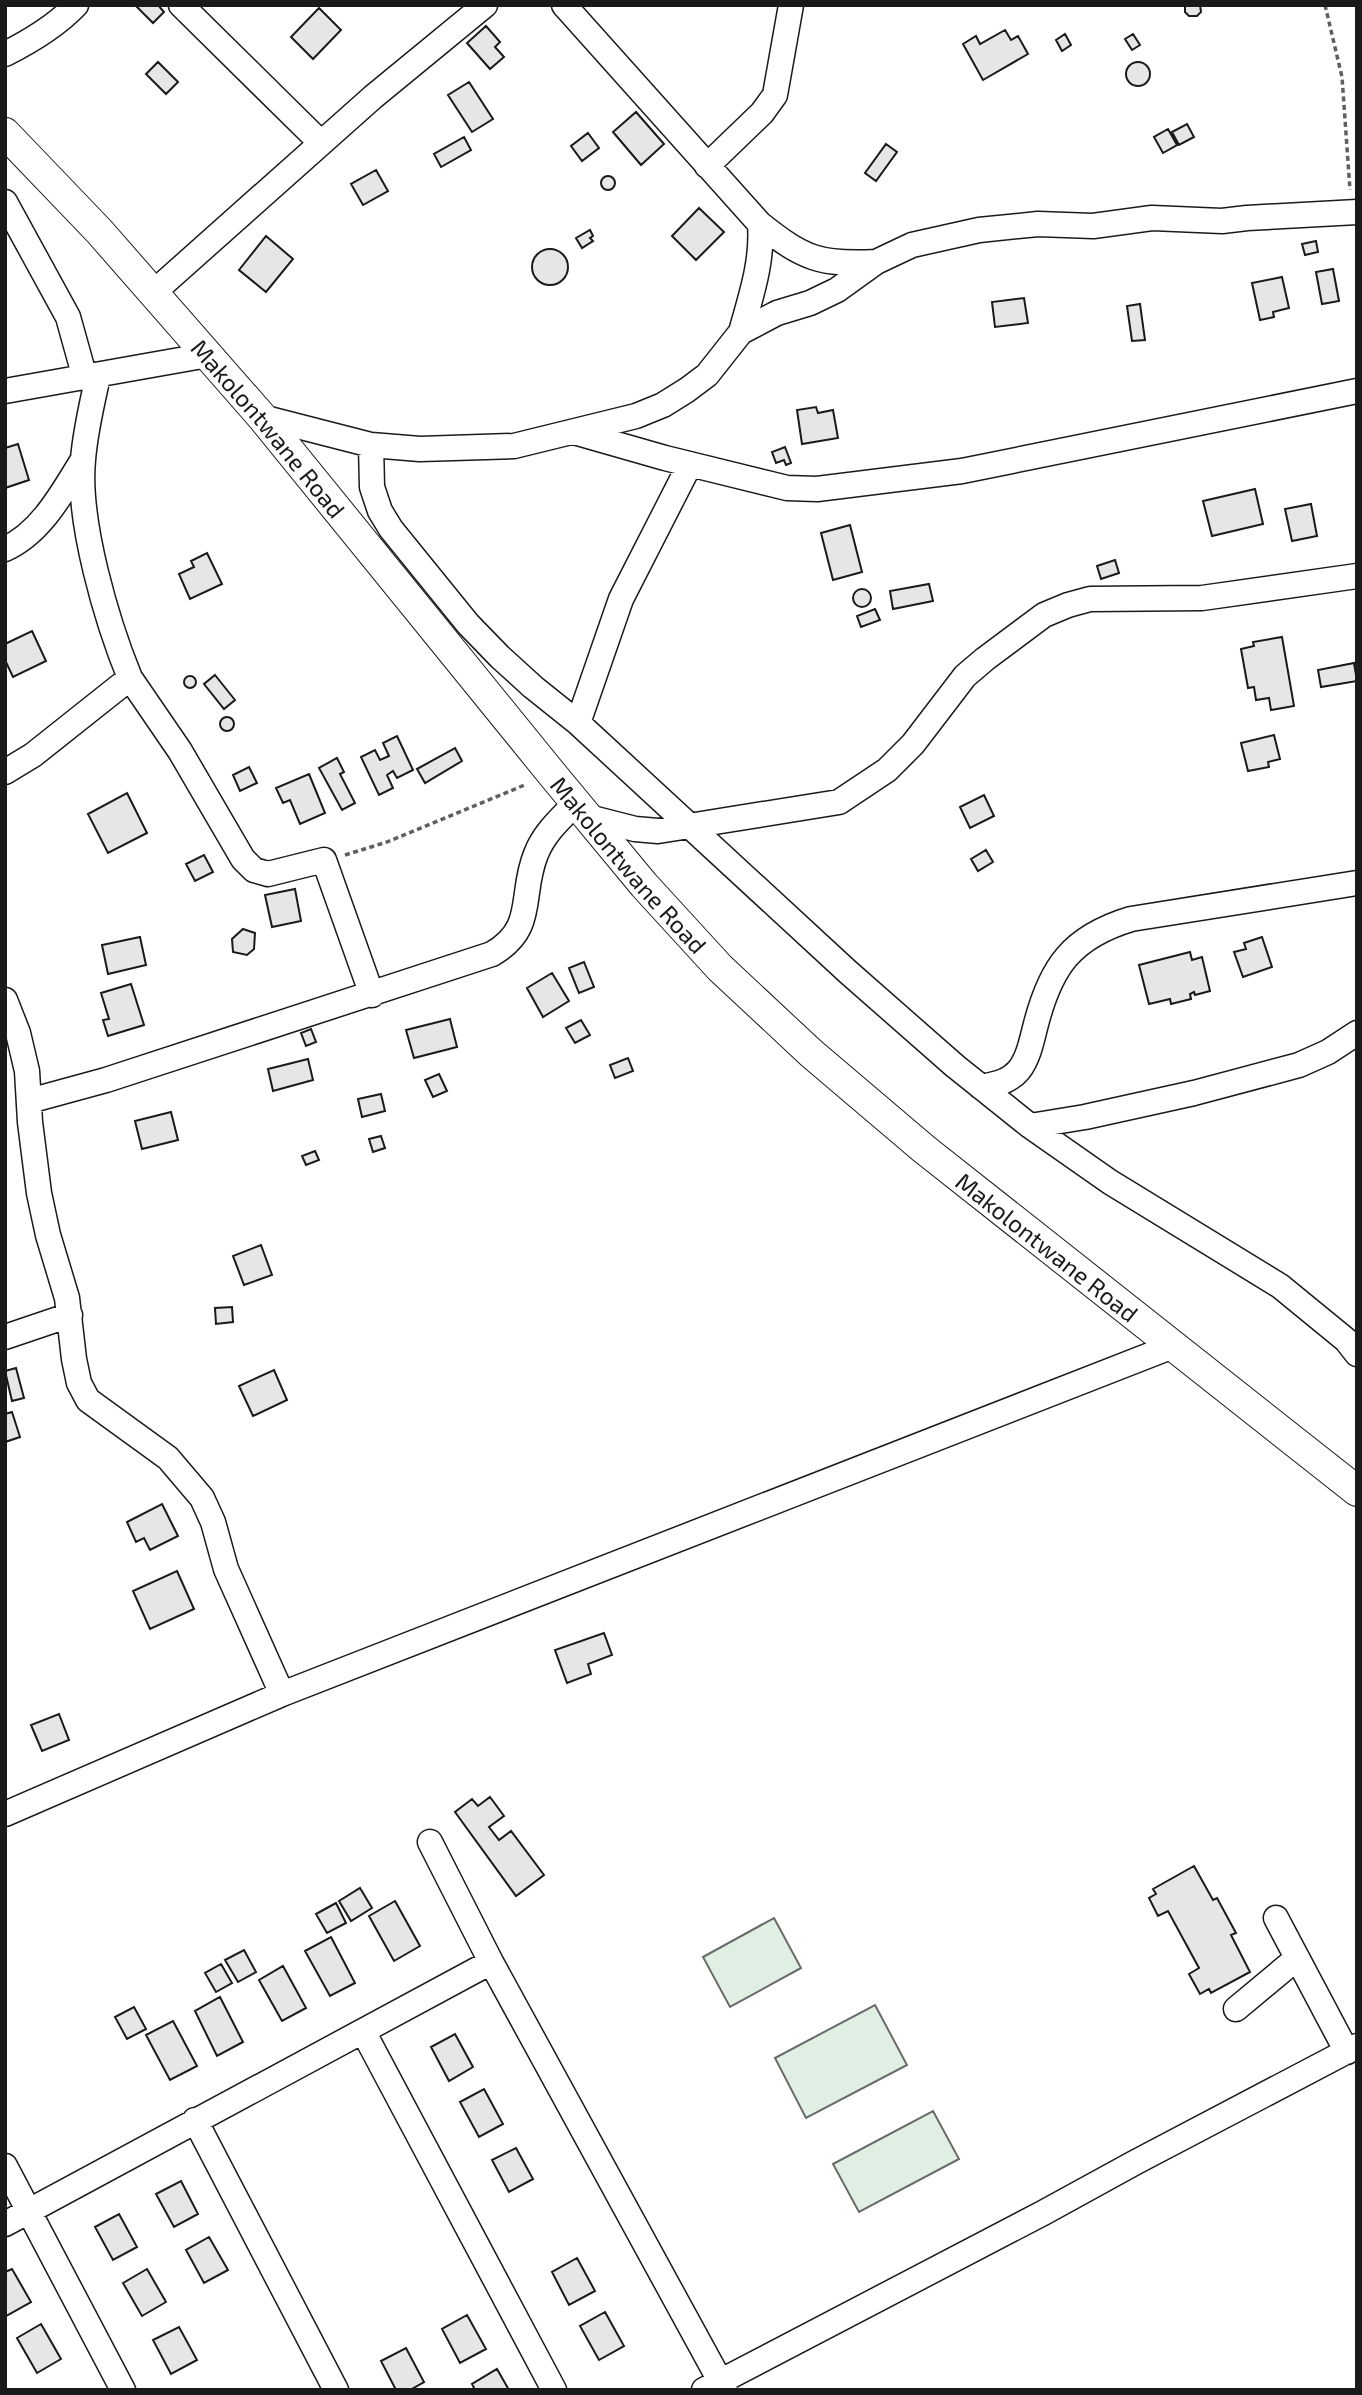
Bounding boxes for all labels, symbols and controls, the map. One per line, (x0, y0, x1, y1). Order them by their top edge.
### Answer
street label: Makolontwane Road (186, 333, 352, 523)
street label: Makolontwane Road (545, 770, 713, 959)
street label: Makolontwane Road (951, 1166, 1144, 1327)

